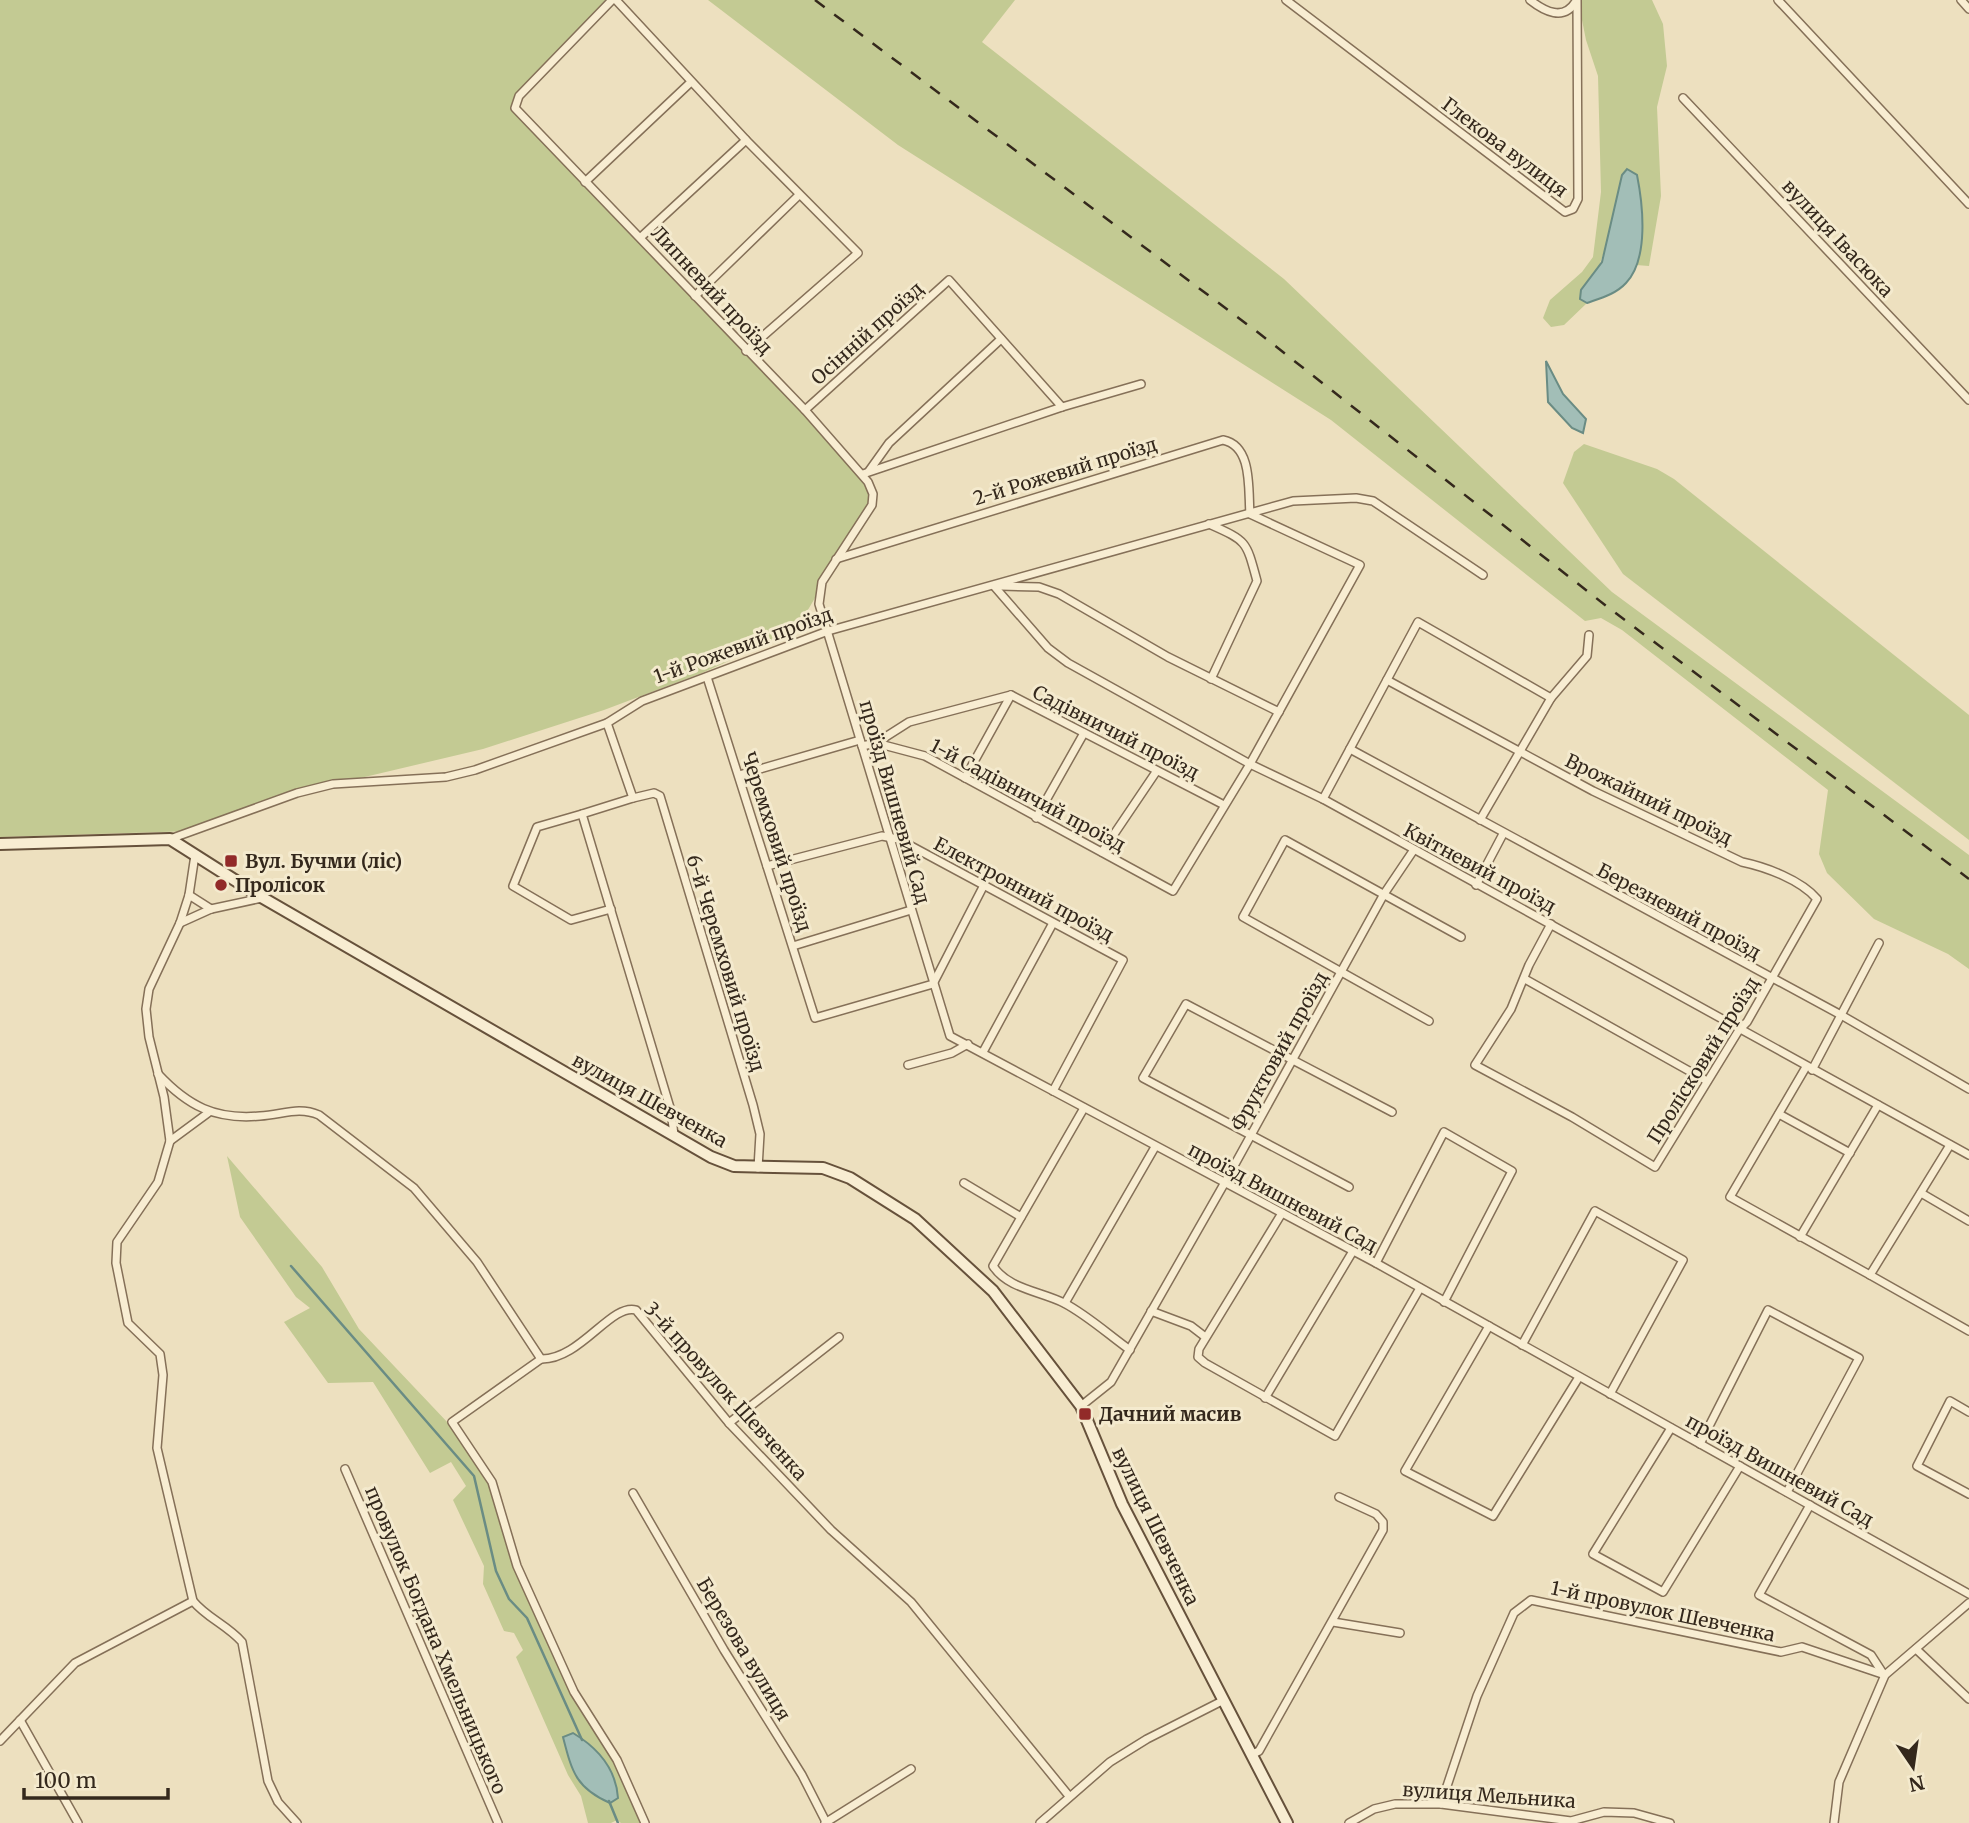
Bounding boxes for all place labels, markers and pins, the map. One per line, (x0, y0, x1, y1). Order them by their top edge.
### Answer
place label: Вул. Бучми (ліс) (245, 849, 402, 873)
marker: Вул. Бучми (ліс) (223, 853, 239, 869)
place label: Пролісок (235, 873, 325, 897)
marker: Пролісок (213, 877, 229, 893)
place label: Дачний масив (1099, 1402, 1242, 1426)
marker: Дачний масив (1077, 1406, 1093, 1422)

